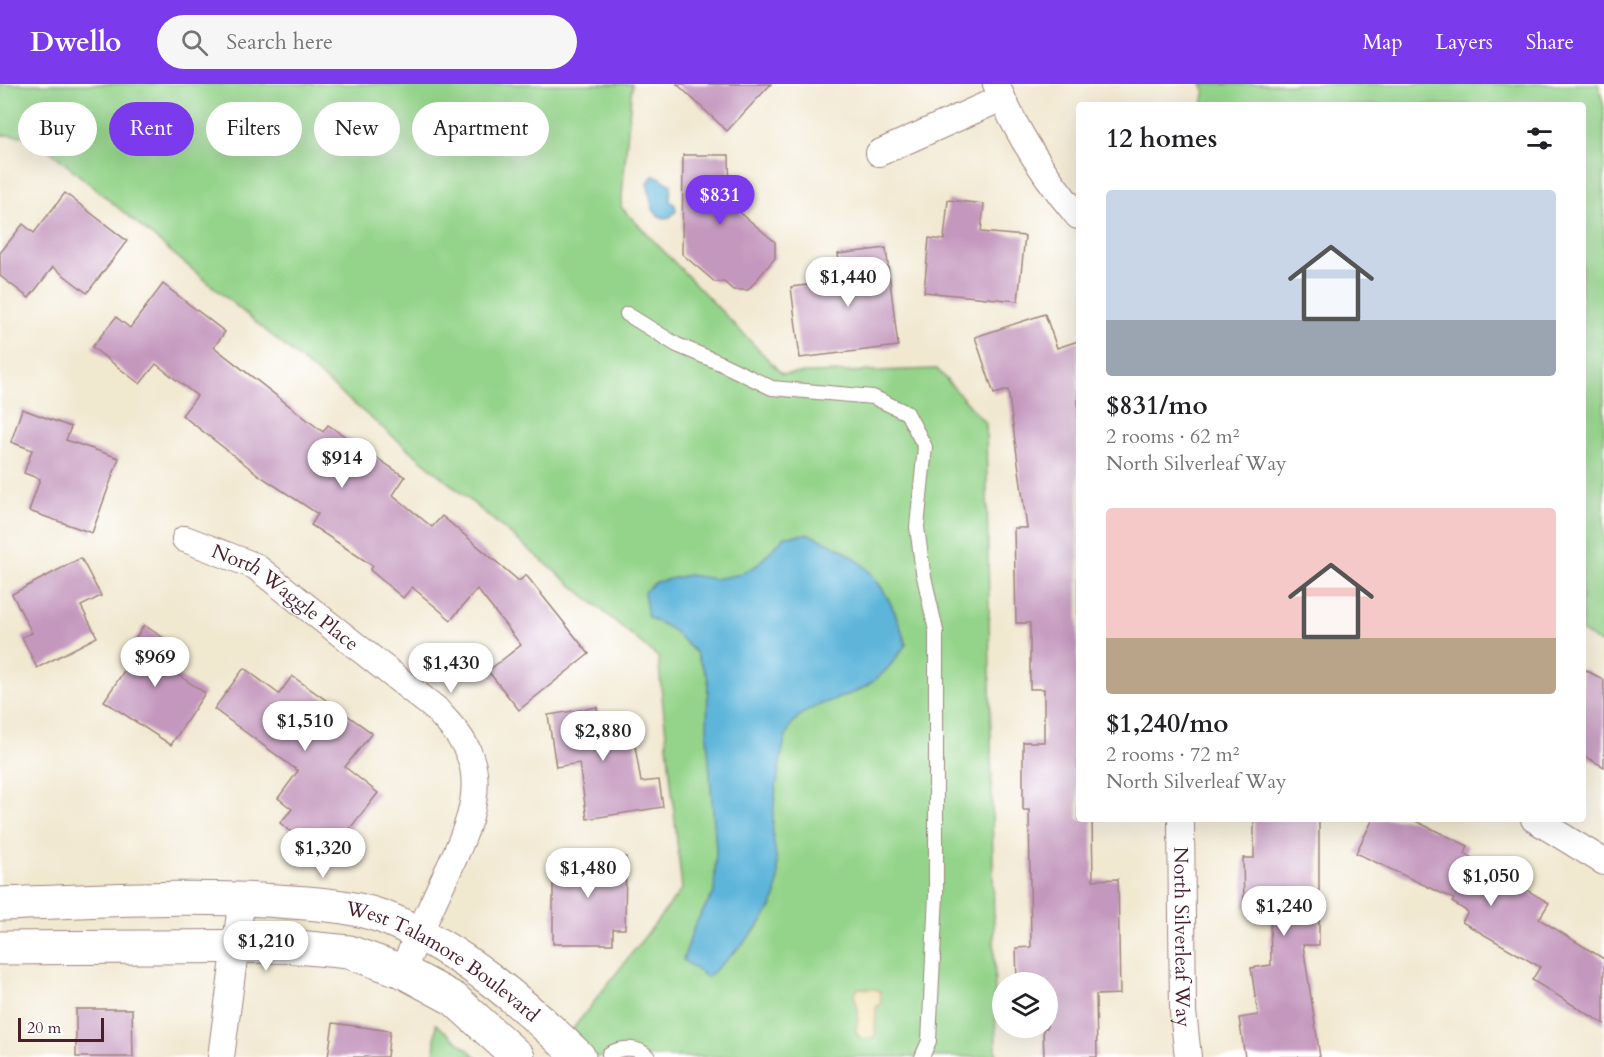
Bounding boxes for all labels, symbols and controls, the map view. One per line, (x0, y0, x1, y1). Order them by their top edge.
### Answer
search box (157, 15, 577, 69)
text: Dwello (30, 23, 121, 61)
icon: search (178, 26, 211, 59)
text: Search here (226, 27, 333, 57)
text: Map (1363, 28, 1403, 57)
text: Layers (1436, 28, 1493, 57)
text: Share (1526, 28, 1574, 57)
chip: Buy (18, 102, 97, 156)
chip: Rent (109, 102, 194, 156)
chip: Filters (206, 102, 302, 156)
chip: New (314, 102, 400, 156)
chip: Apartment (412, 102, 549, 156)
text: 12 homes (1106, 121, 1217, 156)
icon: filters (1523, 122, 1556, 155)
pin: $831 (684, 175, 756, 226)
text: $831 (700, 181, 740, 208)
icon: home (1277, 229, 1385, 337)
pin: $1,440 (799, 257, 897, 308)
text: $1,440 (819, 263, 877, 290)
text: $831/mo (1106, 388, 1208, 423)
text: 2 rooms · 62 m² (1106, 423, 1239, 450)
pin: $914 (306, 438, 378, 489)
text: $914 (322, 444, 362, 471)
text: North Silverleaf Way (1106, 450, 1287, 477)
street label: North Waggle Place (208, 537, 365, 657)
icon: home (1277, 547, 1385, 655)
pin: $969 (119, 637, 191, 688)
text: $969 (135, 643, 175, 670)
pin: $1,430 (402, 643, 500, 694)
text: $1,430 (422, 649, 480, 676)
pin: $1,510 (256, 701, 354, 752)
text: $1,240/mo (1106, 706, 1229, 741)
text: $1,510 (276, 707, 334, 734)
pin: $2,880 (554, 711, 652, 762)
text: $2,880 (574, 717, 632, 744)
text: 2 rooms · 72 m² (1106, 741, 1239, 768)
text: North Silverleaf Way (1106, 768, 1287, 795)
pin: $1,320 (274, 828, 372, 879)
text: $1,320 (294, 834, 352, 861)
street label: North Silverleaf Way (1168, 846, 1198, 1029)
pin: $1,480 (539, 848, 637, 899)
text: $1,480 (559, 854, 617, 881)
pin: $1,050 (1442, 856, 1540, 907)
text: $1,050 (1462, 862, 1520, 889)
pin: $1,240 (1235, 886, 1333, 937)
text: $1,240 (1255, 892, 1313, 919)
street label: West Talamore Boulevard (343, 894, 546, 1028)
pin: $1,210 (217, 921, 315, 972)
text: $1,210 (237, 927, 295, 954)
map controls (992, 972, 1058, 1038)
button: layers (992, 972, 1058, 1038)
scale bar (18, 1015, 104, 1042)
text: 20 m (27, 1017, 61, 1039)

